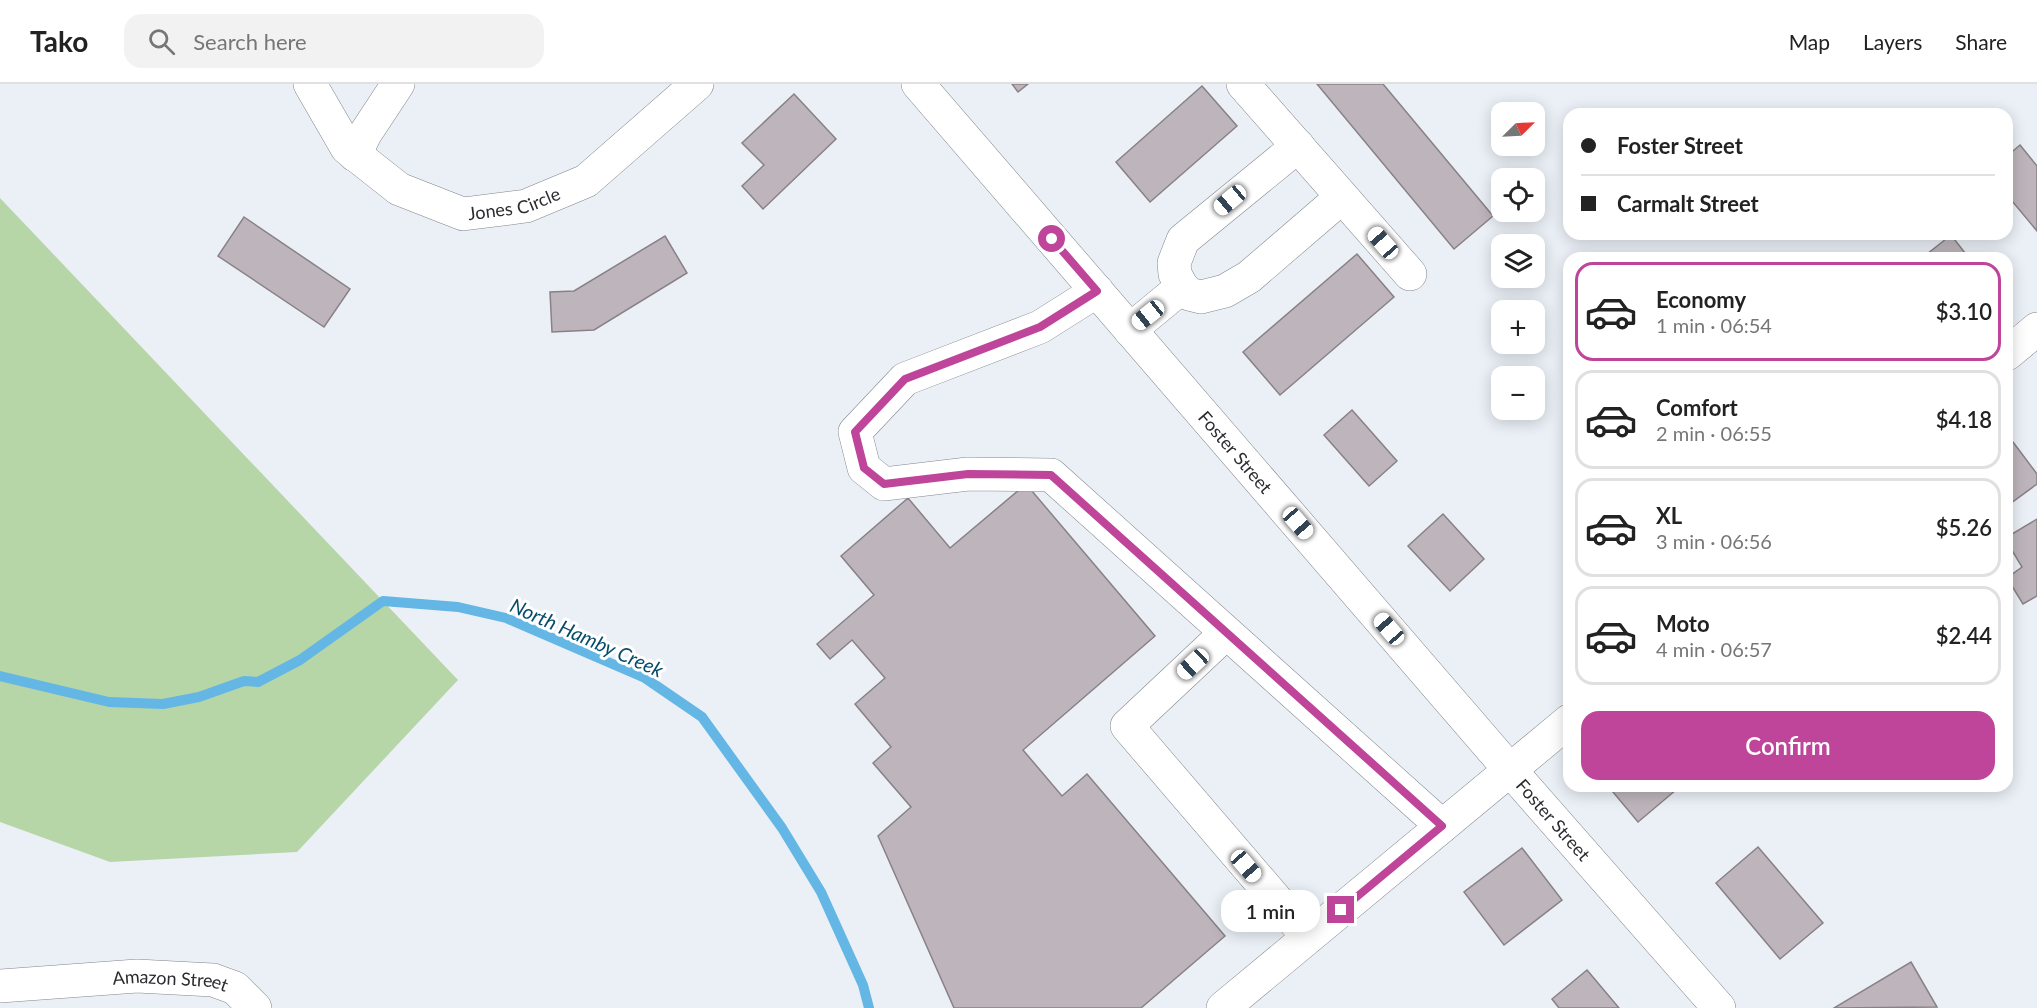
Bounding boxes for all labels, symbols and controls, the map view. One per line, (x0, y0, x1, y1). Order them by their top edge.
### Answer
search box (124, 14, 544, 68)
text: Tako (30, 24, 88, 58)
icon: search (145, 25, 178, 58)
text: Search here (193, 28, 307, 55)
text: Map (1789, 29, 1830, 54)
text: Layers (1863, 29, 1922, 54)
text: Share (1955, 29, 2007, 54)
north arrow (1491, 102, 1545, 156)
map controls (1491, 102, 1545, 420)
text: Foster Street (1617, 132, 1743, 159)
button: locate (1491, 168, 1545, 222)
street label: Jones Circle (467, 182, 563, 224)
car (1210, 182, 1250, 218)
text: Carmalt Street (1617, 190, 1759, 217)
car (1364, 224, 1402, 262)
route start (1038, 225, 1065, 252)
button: layers (1491, 234, 1545, 288)
icon: car (1584, 285, 1638, 339)
text: Economy (1656, 286, 1746, 313)
car (1128, 297, 1168, 333)
text: $3.10 (1936, 298, 1992, 325)
button: + (1491, 300, 1545, 354)
text: 1 min · 06:54 (1656, 313, 1772, 337)
button: − (1491, 366, 1545, 420)
icon: car (1584, 393, 1638, 447)
text: Comfort (1656, 394, 1738, 421)
street label: Foster Street (1194, 406, 1277, 498)
text: $4.18 (1936, 406, 1992, 433)
text: 2 min · 06:55 (1656, 421, 1772, 445)
icon: car (1584, 501, 1638, 555)
text: XL (1656, 502, 1682, 529)
car (1279, 504, 1317, 542)
text: $5.26 (1936, 514, 1992, 541)
text: 3 min · 06:56 (1656, 529, 1772, 553)
water label: North Hamby Creek (507, 593, 668, 682)
icon: car (1584, 609, 1638, 663)
car (1370, 610, 1408, 648)
text: Moto (1656, 610, 1710, 637)
text: $2.44 (1936, 622, 1992, 649)
text: 4 min · 06:57 (1656, 637, 1772, 661)
car (1174, 645, 1212, 683)
button: Confirm (1581, 711, 1995, 780)
street label: Foster Street (1512, 774, 1596, 865)
car (1227, 847, 1265, 885)
callout: 1 min (1221, 889, 1320, 931)
route end (1327, 896, 1354, 923)
text: 1 min (1246, 899, 1295, 923)
street label: Amazon Street (112, 965, 232, 996)

